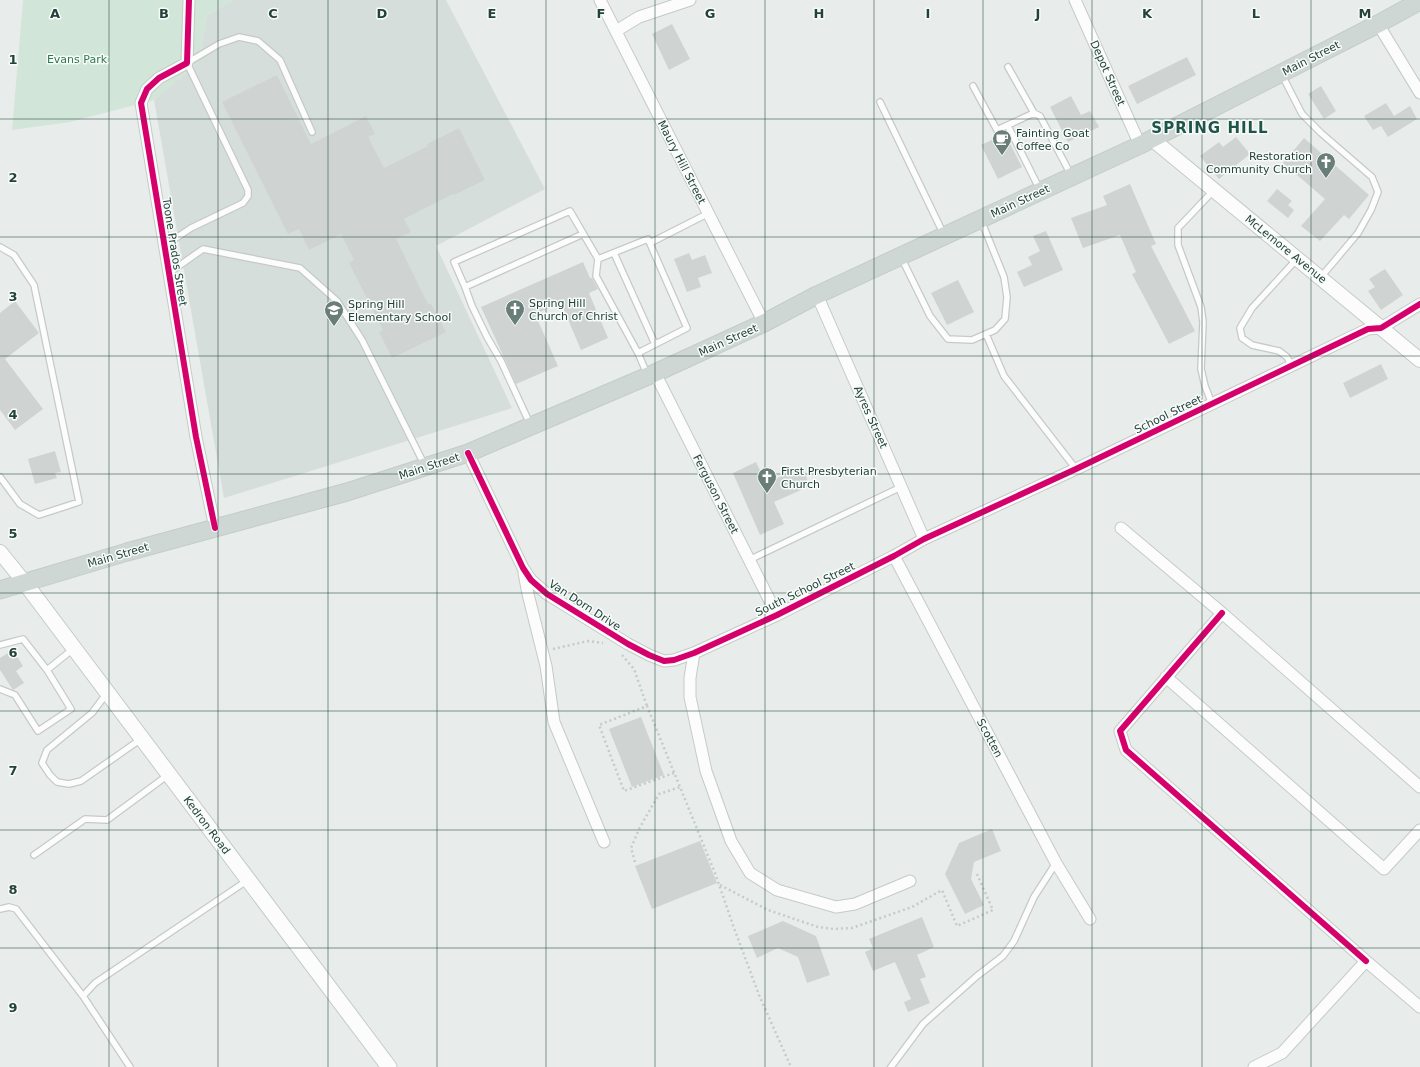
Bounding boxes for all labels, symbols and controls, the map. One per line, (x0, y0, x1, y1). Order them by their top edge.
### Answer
text: A (50, 6, 60, 21)
text: B (159, 6, 169, 21)
text: C (268, 6, 278, 21)
text: D (377, 6, 388, 21)
text: E (488, 6, 496, 21)
text: F (597, 6, 605, 21)
text: G (705, 6, 715, 21)
text: H (814, 6, 824, 21)
text: I (926, 6, 930, 21)
text: J (1035, 6, 1040, 21)
text: K (1142, 6, 1153, 21)
text: L (1252, 6, 1260, 21)
text: M (1359, 6, 1371, 21)
street label: Depot Street (1087, 38, 1128, 109)
street label: Main Street (1280, 38, 1343, 79)
text: 1 (8, 52, 18, 67)
park label: Evans Park (47, 53, 108, 66)
street label: Maury Hill Street (655, 118, 709, 207)
district label: SPRING HILL (1151, 119, 1269, 137)
place label: Fainting Goat Coffee Co (1016, 127, 1090, 153)
cafe icon: Fainting Goat Coffee Co (991, 128, 1013, 156)
place label: Restoration Community Church (1206, 150, 1312, 176)
church icon: Restoration Community Church (1315, 151, 1337, 179)
text: 2 (8, 170, 18, 185)
street label: Main Street (989, 182, 1052, 221)
street label: Toone Prados Street (159, 196, 190, 308)
street label: McLemore Avenue (1242, 213, 1329, 286)
text: 3 (8, 289, 18, 304)
place label: Spring Hill Church of Christ (529, 297, 618, 323)
place label: Spring Hill Elementary School (348, 298, 451, 324)
church icon: Spring Hill Church of Christ (504, 298, 526, 326)
school or university icon: Spring Hill Elementary School (323, 299, 345, 327)
street label: Main Street (697, 321, 760, 359)
street label: Ayres Street (851, 384, 890, 451)
street label: School Street (1132, 392, 1205, 436)
text: 4 (8, 407, 18, 422)
street label: Main Street (397, 450, 462, 482)
street label: Ferguson Street (690, 452, 741, 537)
place label: First Presbyterian Church (781, 465, 877, 491)
church icon: First Presbyterian Church (756, 466, 778, 494)
text: 5 (8, 526, 18, 541)
street label: Main Street (86, 540, 151, 570)
street label: South School Street (753, 559, 858, 619)
street label: Van Dorn Drive (546, 577, 623, 634)
text: 6 (8, 645, 18, 660)
street label: Scotten (974, 717, 1005, 760)
text: 7 (8, 763, 18, 778)
street label: Kedron Road (180, 794, 233, 857)
text: 8 (8, 882, 18, 897)
text: 9 (8, 1000, 18, 1015)

